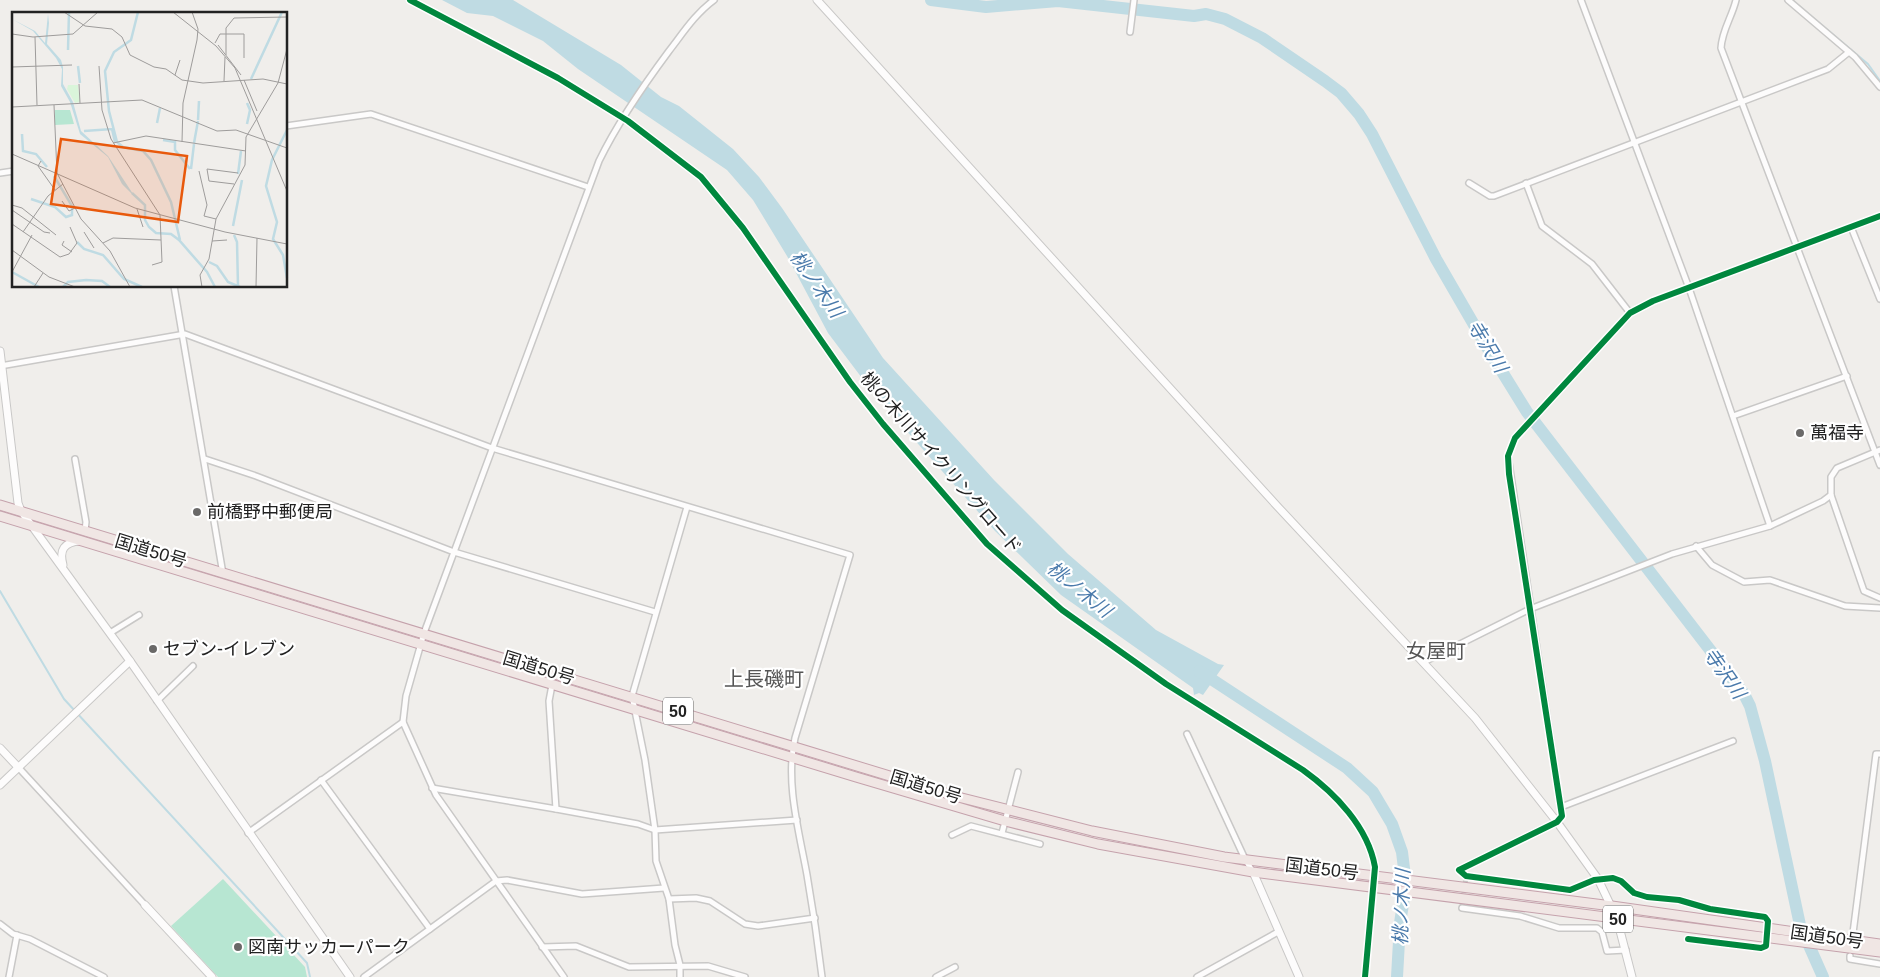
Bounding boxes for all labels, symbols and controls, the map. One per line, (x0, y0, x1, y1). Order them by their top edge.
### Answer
inset map (12, 12, 288, 288)
water label: 桃ノ木川 (786, 247, 848, 323)
water label: 寺沢川 (1464, 316, 1512, 378)
street label: 桃の木川サイクリングロード (857, 368, 1025, 558)
place label: 萬福寺 (1810, 423, 1864, 443)
marker: 萬福寺 (1794, 427, 1806, 439)
place label: 前橋野中郵便局 (207, 502, 333, 522)
marker: 前橋野中郵便局 (191, 506, 203, 518)
street label: 国道50号 (113, 531, 189, 571)
water label: 桃ノ木川 (1044, 557, 1117, 623)
place label: セブン-イレブン (163, 639, 295, 659)
district label: 女屋町 (1406, 640, 1466, 662)
marker: セブン-イレブン (147, 643, 159, 655)
water label: 寺沢川 (1700, 644, 1751, 704)
street label: 国道50号 (501, 648, 577, 688)
district label: 上長磯町 (724, 668, 804, 690)
road number: 50 (663, 698, 693, 724)
street label: 国道50号 (888, 767, 964, 807)
street label: 国道50号 (1284, 855, 1360, 883)
water label: 桃ノ木川 (1390, 867, 1413, 945)
road number: 50 (1603, 906, 1633, 932)
street label: 国道50号 (1789, 922, 1865, 952)
place label: 図南サッカーパーク (248, 937, 410, 957)
marker: 図南サッカーパーク (232, 941, 244, 953)

